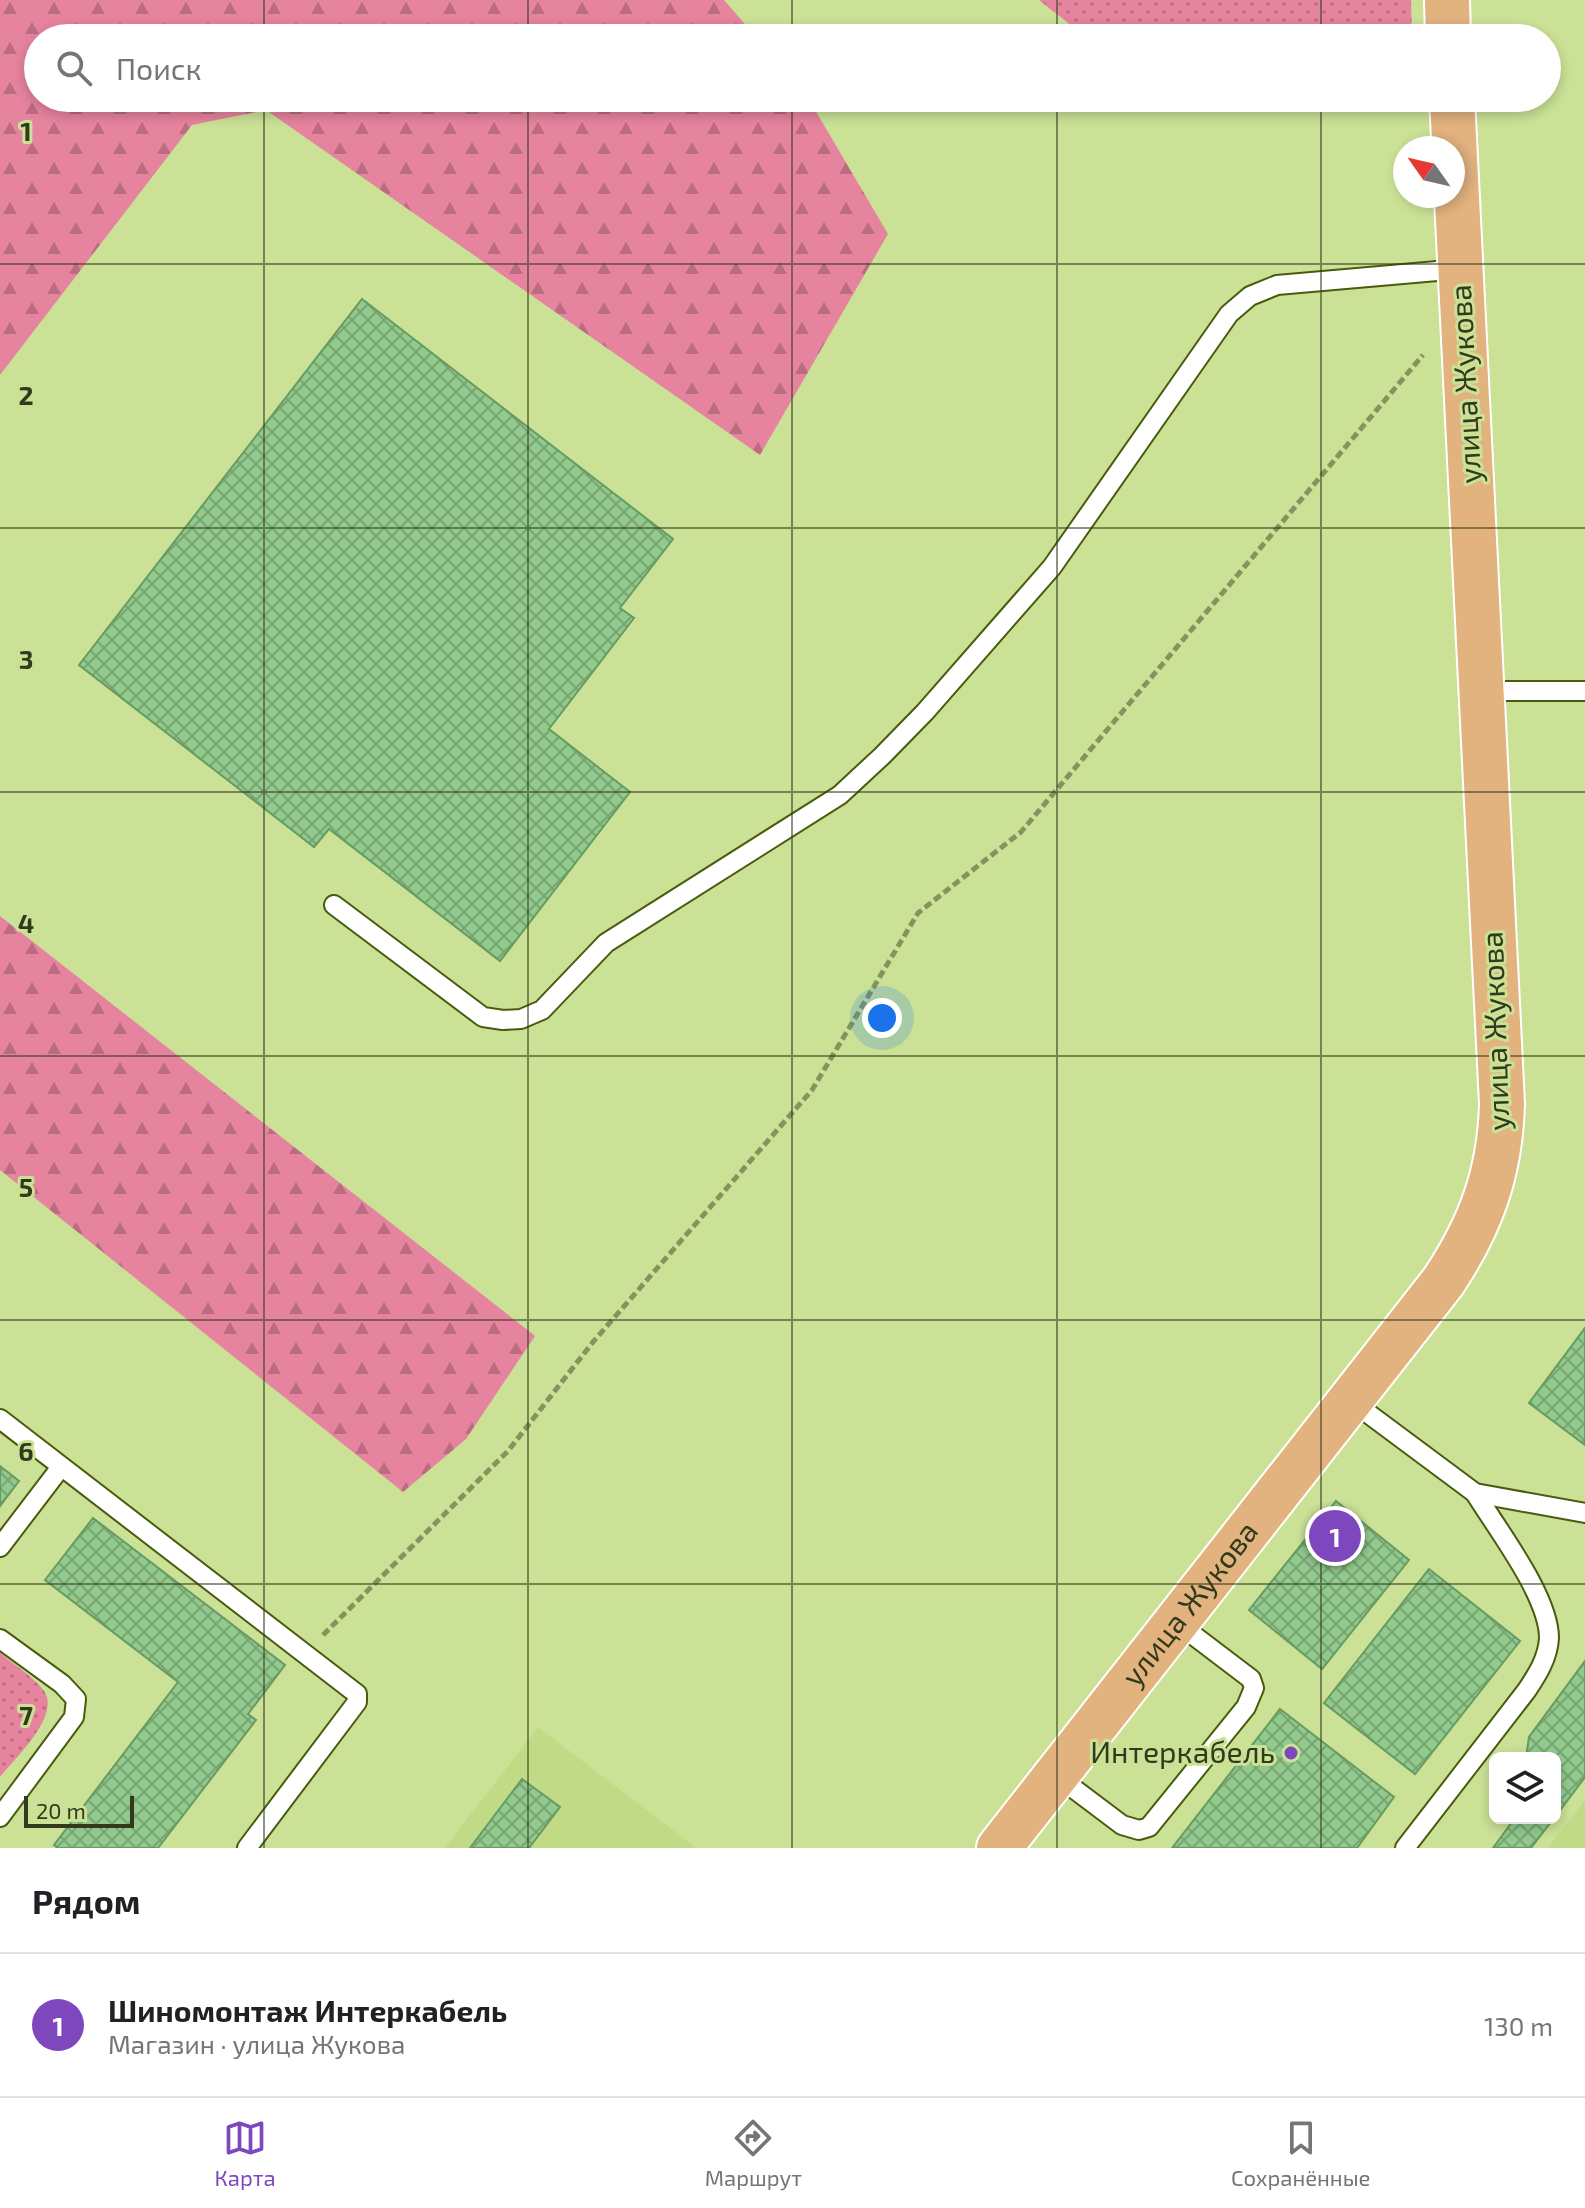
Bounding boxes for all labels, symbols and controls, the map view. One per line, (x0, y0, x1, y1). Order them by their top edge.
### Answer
search box (24, 24, 1561, 112)
icon: search (52, 46, 96, 90)
text: Поиск (116, 50, 202, 86)
text: 1 (20, 115, 32, 146)
north arrow (1393, 136, 1465, 208)
street label: улица Жукова (1441, 283, 1488, 485)
text: 2 (18, 379, 34, 410)
text: 3 (19, 643, 33, 674)
text: 4 (18, 907, 34, 938)
street label: улица Жукова (1473, 931, 1516, 1131)
your location (862, 998, 902, 1038)
text: 5 (19, 1171, 33, 1202)
text: 6 (18, 1435, 34, 1466)
pin: 1 (1309, 1506, 1361, 1566)
street label: улица Жукова (1113, 1513, 1265, 1693)
text: 7 (19, 1699, 33, 1730)
place label: Интеркабель (1090, 1733, 1275, 1769)
marker: Интеркабель (1282, 1744, 1300, 1762)
map controls (1489, 1752, 1561, 1824)
button: layers (1489, 1752, 1561, 1824)
scale bar (24, 1792, 134, 1828)
text: 20 m (36, 1797, 86, 1823)
text: Рядом (32, 1880, 140, 1921)
text: Шиномонтаж Интеркабель (108, 1992, 507, 2028)
text: 1 (52, 2010, 64, 2041)
text: 130 m (1484, 2010, 1553, 2041)
text: Магазин · улица Жукова (108, 2028, 405, 2059)
tab: Карта (215, 2116, 276, 2190)
tab: Маршрут (705, 2116, 802, 2190)
tab: Сохранённые (1231, 2116, 1370, 2190)

